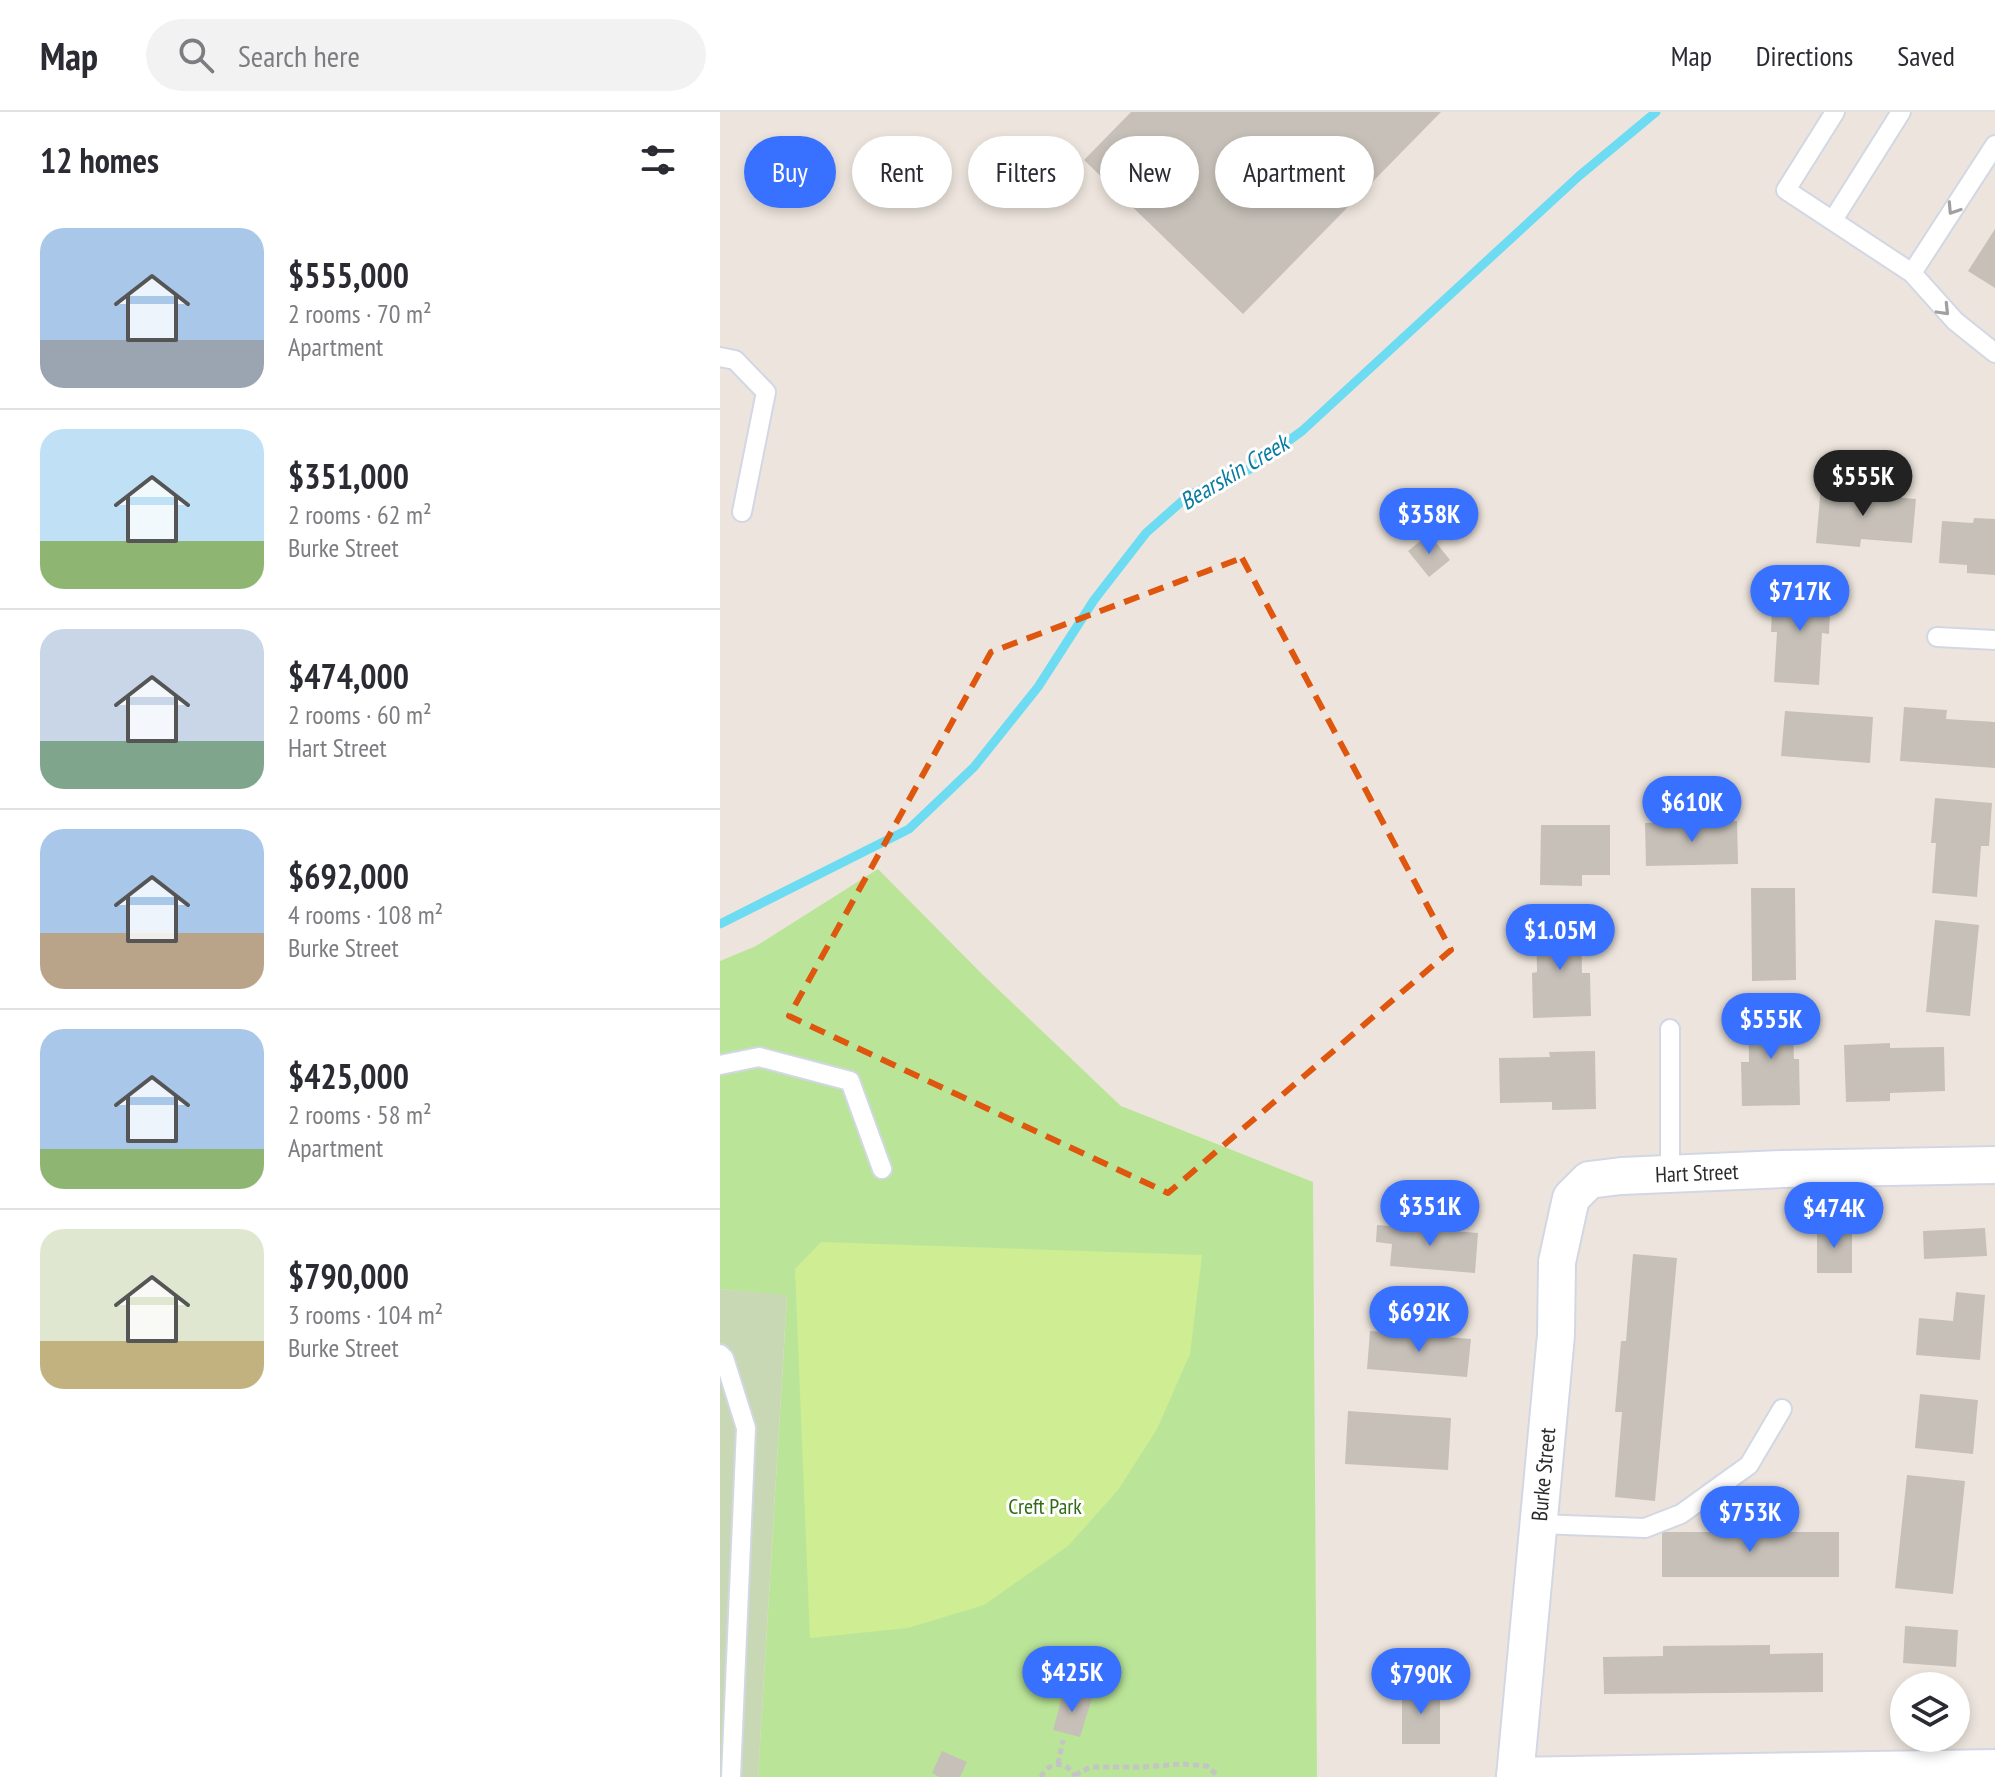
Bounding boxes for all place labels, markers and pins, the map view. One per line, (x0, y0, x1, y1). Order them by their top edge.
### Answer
pin: $555K (1807, 450, 1919, 518)
pin: $358K (1373, 488, 1485, 556)
pin: $717K (1744, 565, 1856, 633)
pin: $610K (1636, 776, 1748, 844)
pin: $1.05M (1495, 904, 1625, 972)
pin: $555K (1715, 993, 1827, 1061)
pin: $351K (1374, 1180, 1486, 1248)
pin: $474K (1778, 1182, 1890, 1250)
pin: $692K (1363, 1286, 1475, 1354)
pin: $753K (1694, 1486, 1806, 1554)
pin: $425K (1016, 1646, 1128, 1714)
pin: $790K (1365, 1648, 1477, 1716)

